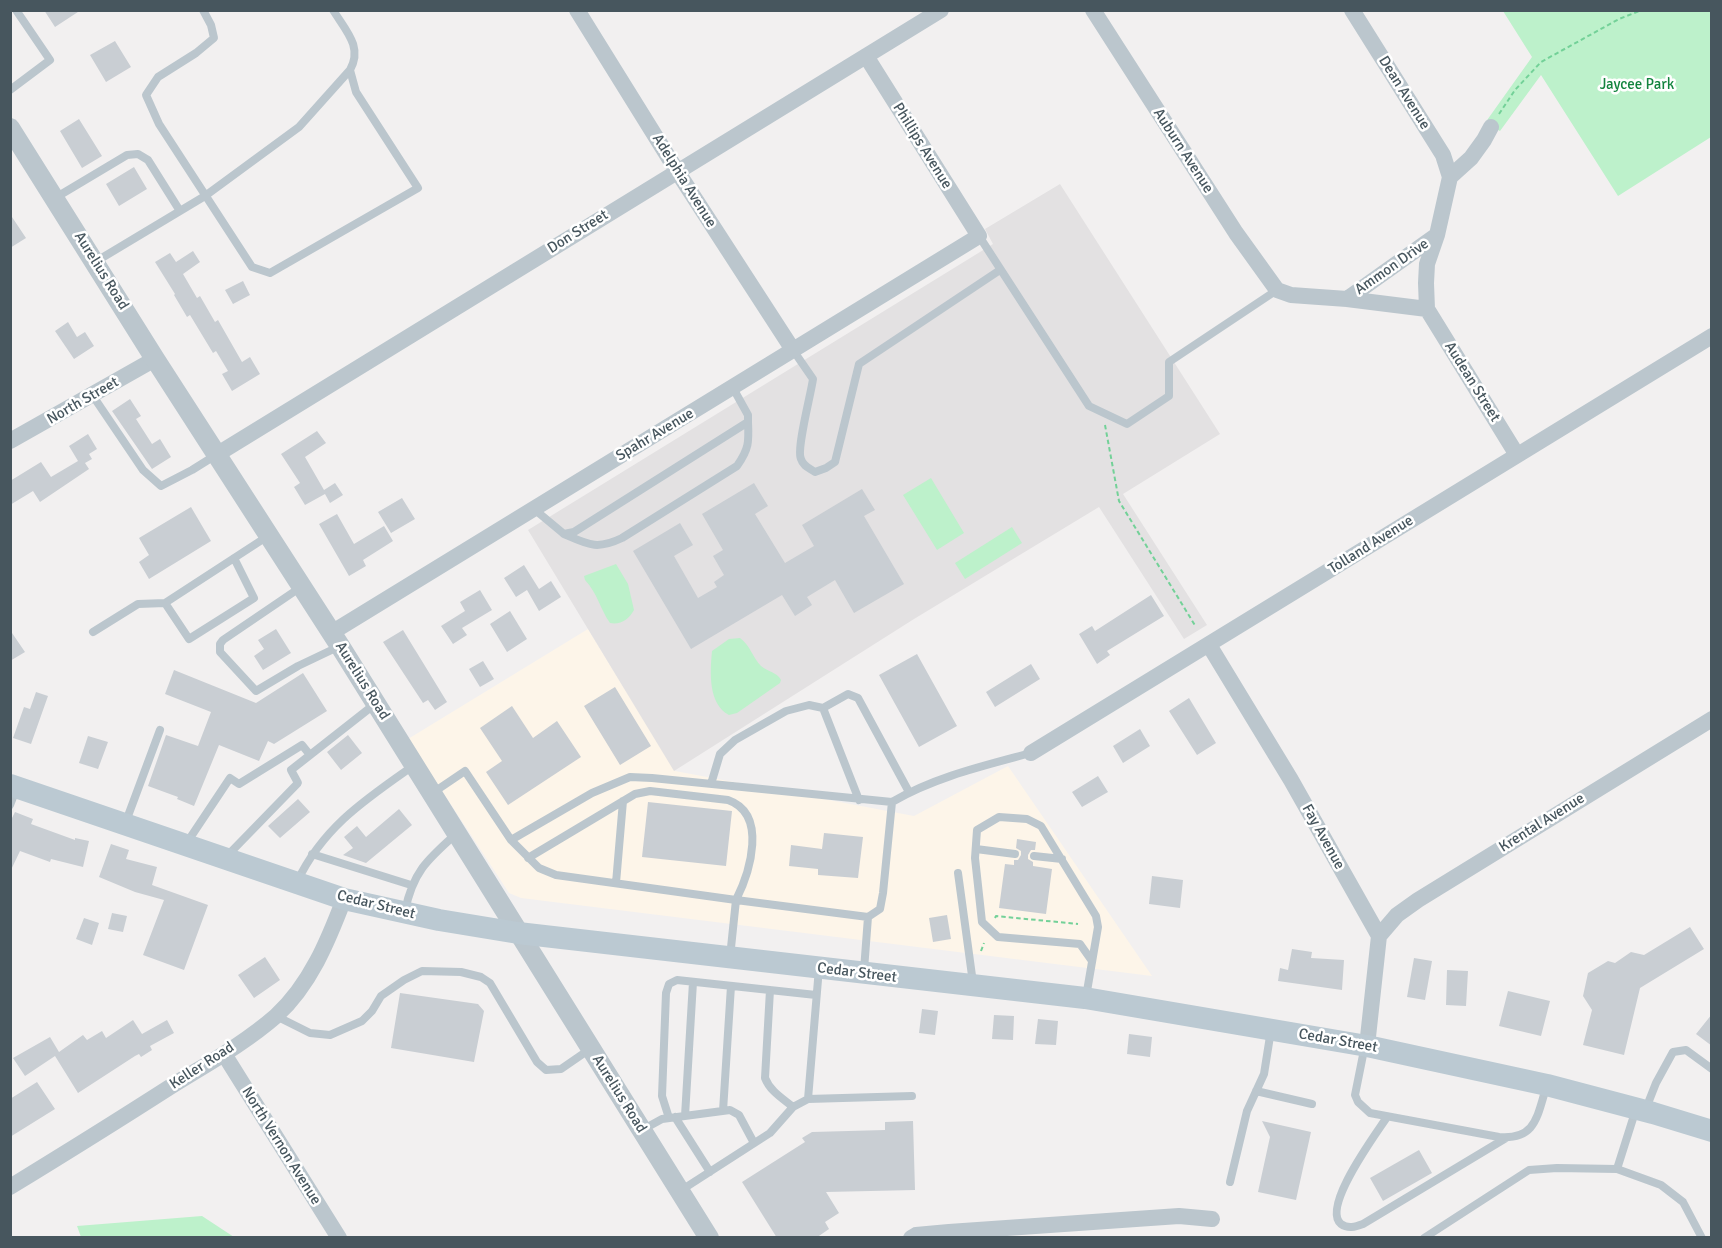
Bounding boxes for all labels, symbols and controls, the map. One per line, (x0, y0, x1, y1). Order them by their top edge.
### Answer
street label: Dean Avenue (1374, 53, 1434, 133)
park label: Jaycee Park (1600, 76, 1674, 94)
street label: Phillips Avenue (888, 100, 956, 192)
street label: Auburn Avenue (1149, 105, 1217, 197)
street label: Adelphia Avenue (648, 131, 720, 231)
street label: Don Street (544, 206, 612, 258)
street label: Aurelius Road (70, 229, 132, 313)
street label: Ammon Drive (1352, 235, 1432, 299)
street label: Audean Street (1440, 339, 1504, 425)
street label: North Street (44, 373, 122, 429)
street label: Spahr Avenue (613, 405, 697, 465)
street label: Tolland Avenue (1325, 512, 1417, 578)
street label: Aurelius Road (331, 639, 393, 723)
street label: Krental Avenue (1496, 790, 1588, 856)
street label: Fay Avenue (1298, 801, 1348, 873)
street label: Cedar Street (335, 887, 417, 923)
street label: Cedar Street (816, 959, 898, 987)
street label: Cedar Street (1297, 1025, 1379, 1057)
street label: Keller Road (166, 1039, 238, 1093)
street label: Aurelius Road (588, 1052, 650, 1136)
street label: North Vernon Avenue (237, 1084, 325, 1208)

